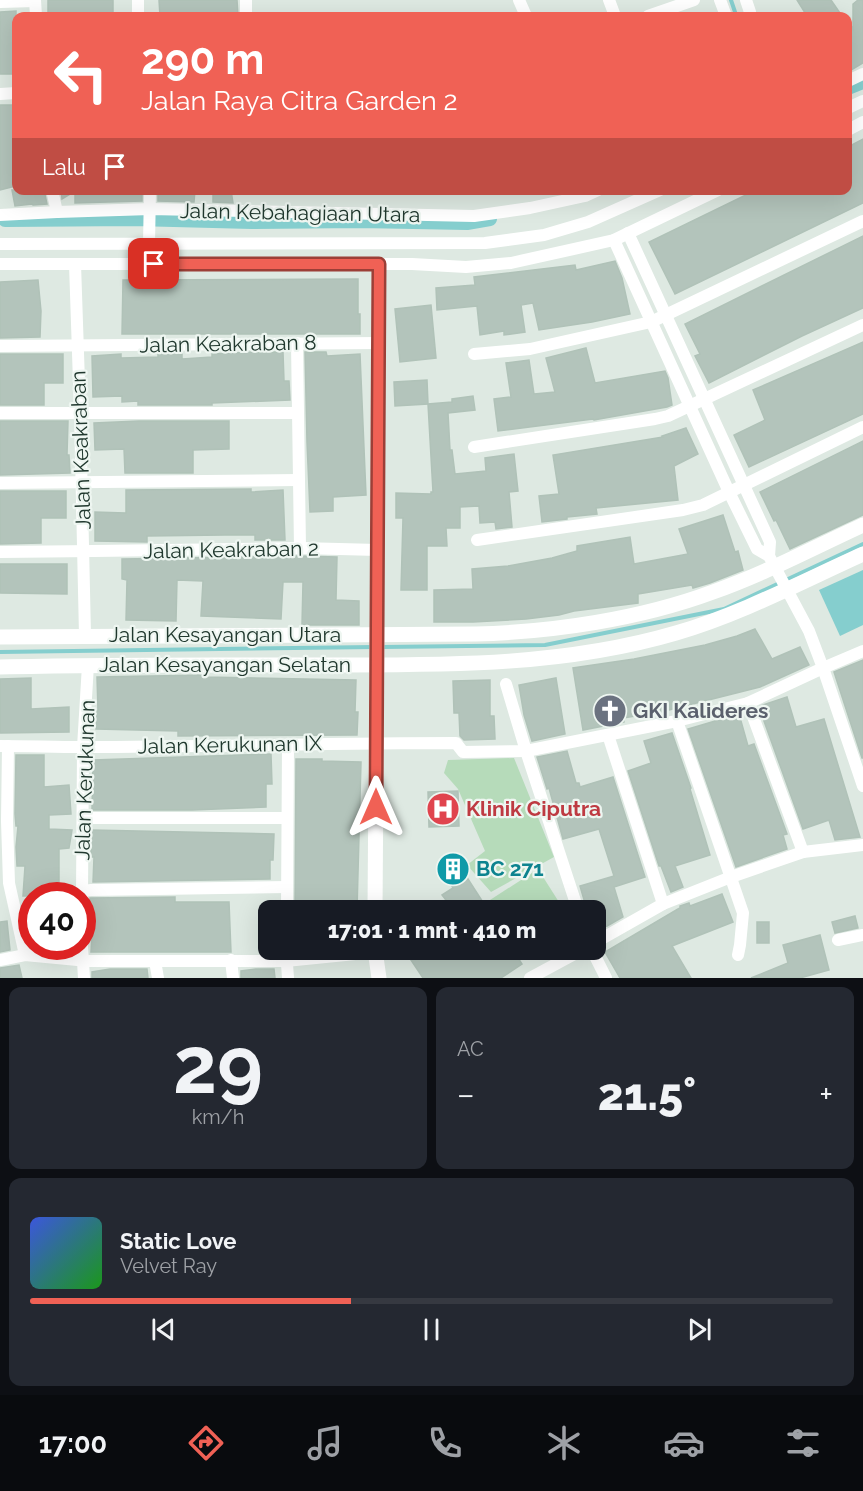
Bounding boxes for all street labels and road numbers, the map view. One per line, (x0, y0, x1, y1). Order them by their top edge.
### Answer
street label: Jalan Kebahagiaan Utara (180, 198, 420, 227)
street label: Jalan Keakraban 8 (139, 329, 317, 358)
street label: Jalan Keakraban (65, 370, 96, 530)
street label: Jalan Keakraban 2 (143, 535, 319, 564)
street label: Jalan Kesayangan Utara (109, 622, 341, 647)
street label: Jalan Kesayangan Selatan (99, 652, 351, 677)
street label: Jalan Kerukunan (69, 699, 100, 861)
street label: Jalan Kerukunan IX (138, 730, 323, 759)

